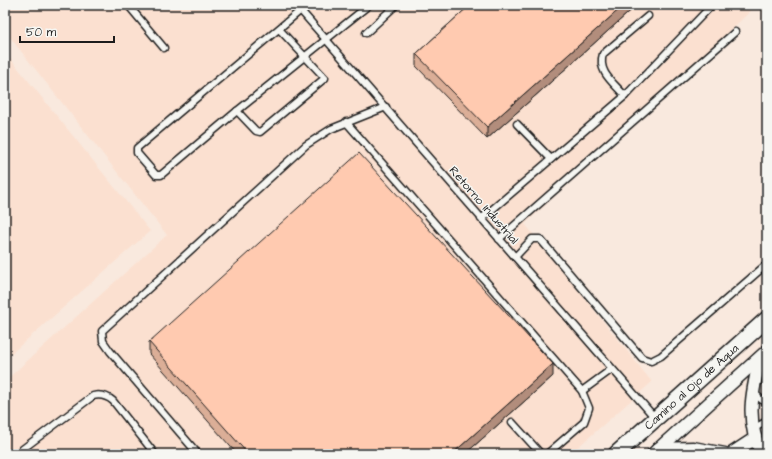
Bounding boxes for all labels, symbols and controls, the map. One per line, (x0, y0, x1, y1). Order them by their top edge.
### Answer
scale bar (20, 18, 114, 44)
text: 50 m (26, 24, 57, 41)
street label: Retorno Industrial (445, 163, 522, 248)
street label: Camino al Ojo de Agua (641, 340, 743, 434)

